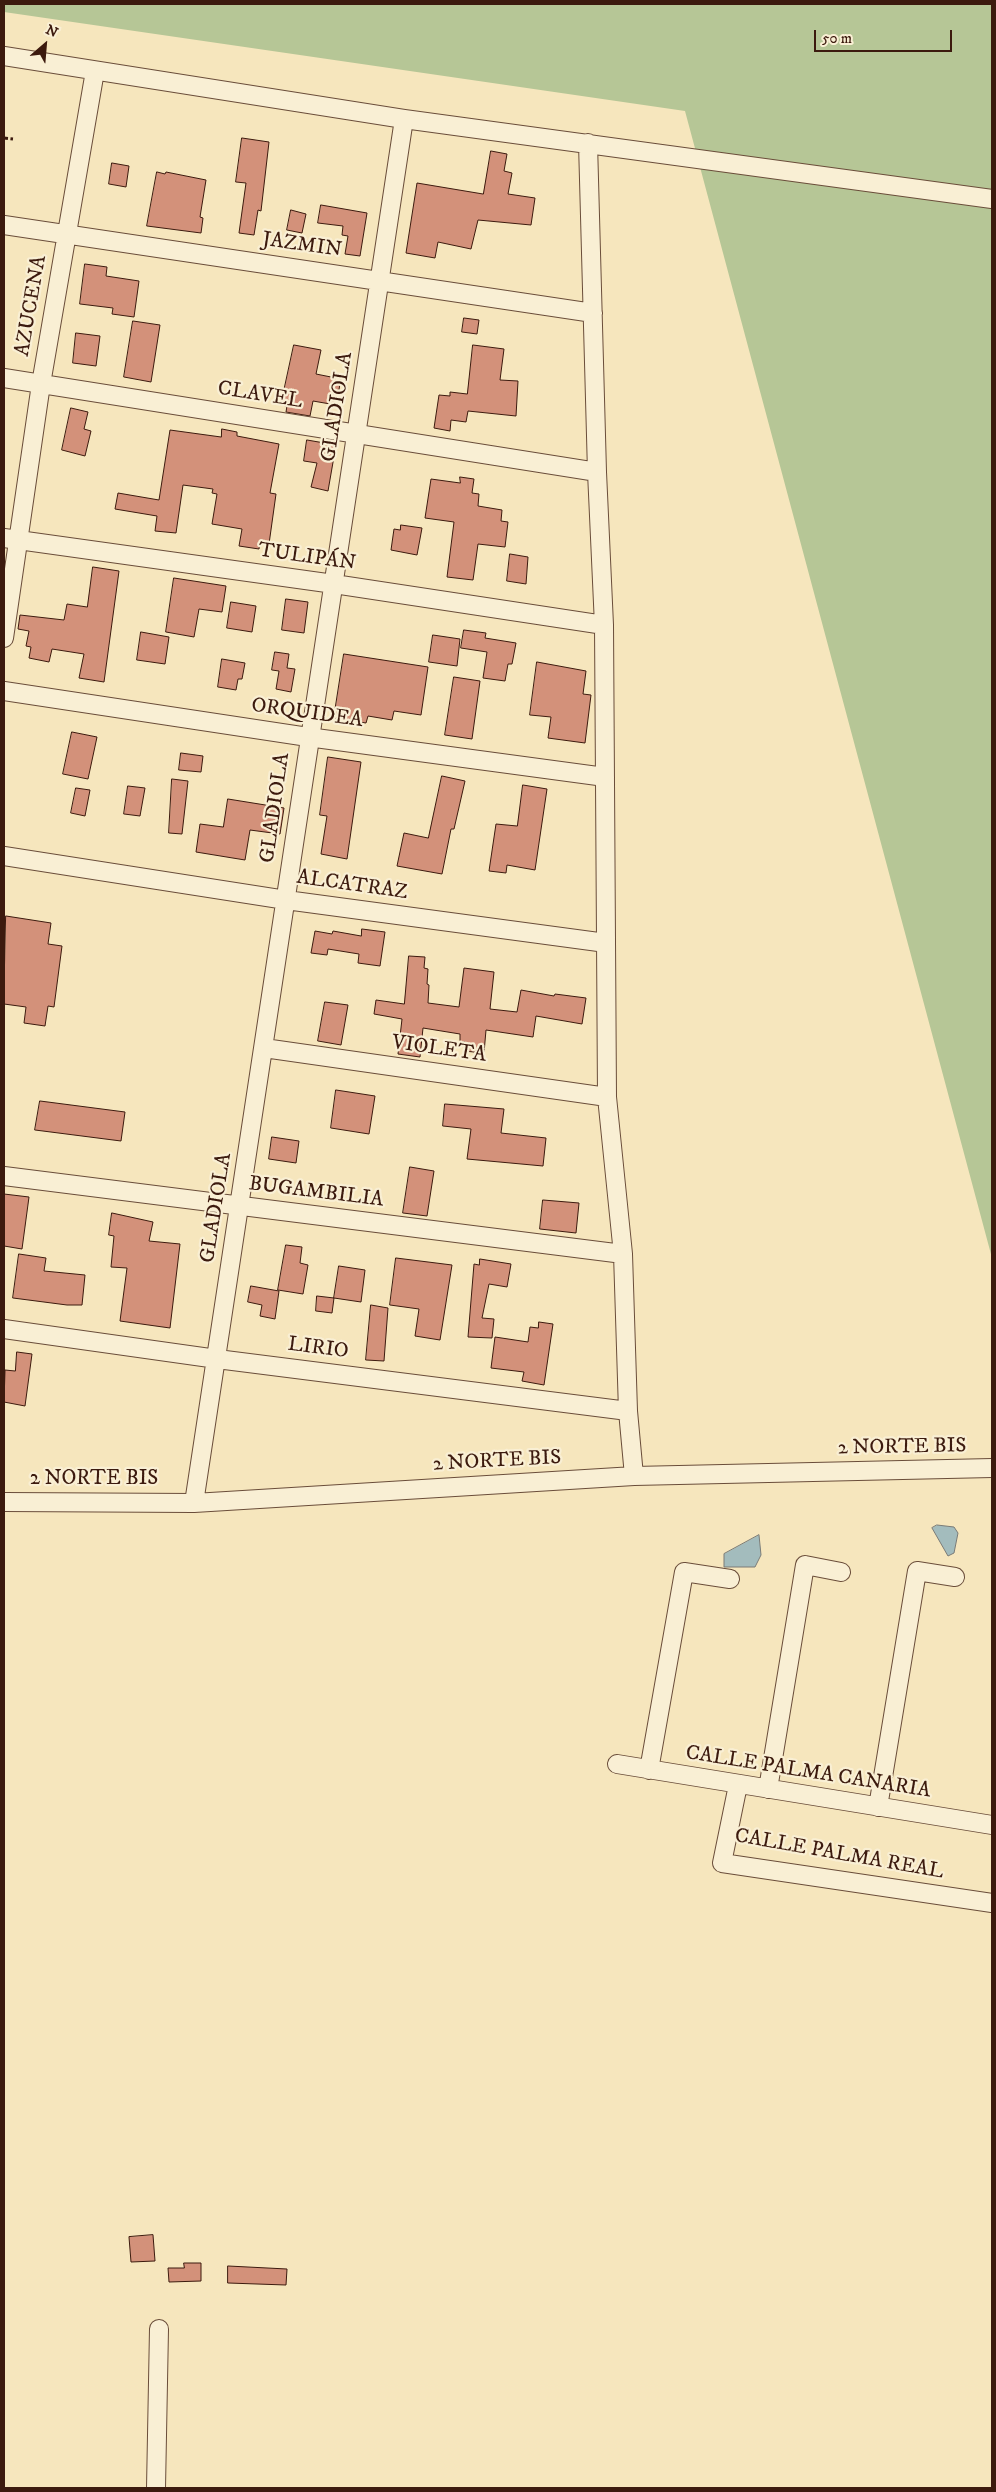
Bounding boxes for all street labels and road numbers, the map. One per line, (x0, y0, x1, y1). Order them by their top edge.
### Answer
street label: JAZMIN (261, 228, 343, 264)
street label: AZUCENA (11, 254, 53, 358)
street label: GLADIOLA (317, 350, 359, 464)
street label: CLAVEL (216, 377, 304, 415)
street label: TULIPÁN (257, 539, 357, 577)
street label: ORQUIDEA (250, 694, 364, 734)
street label: GLADIOLA (256, 751, 296, 865)
street label: ALCATRAZ (295, 866, 409, 906)
street label: VIOLETA (390, 1031, 488, 1069)
street label: GLADIOLA (196, 1151, 238, 1265)
street label: BUGAMBILIA (247, 1172, 385, 1214)
street label: LIRIO (286, 1333, 350, 1365)
street label: 2 NORTE BIS (837, 1434, 967, 1462)
street label: 2 NORTE BIS (432, 1446, 562, 1478)
street label: 2 NORTE BIS (30, 1467, 158, 1493)
street label: CALLE PALMA CANARIA (684, 1741, 932, 1805)
street label: CALLE PALMA REAL (733, 1824, 945, 1886)

